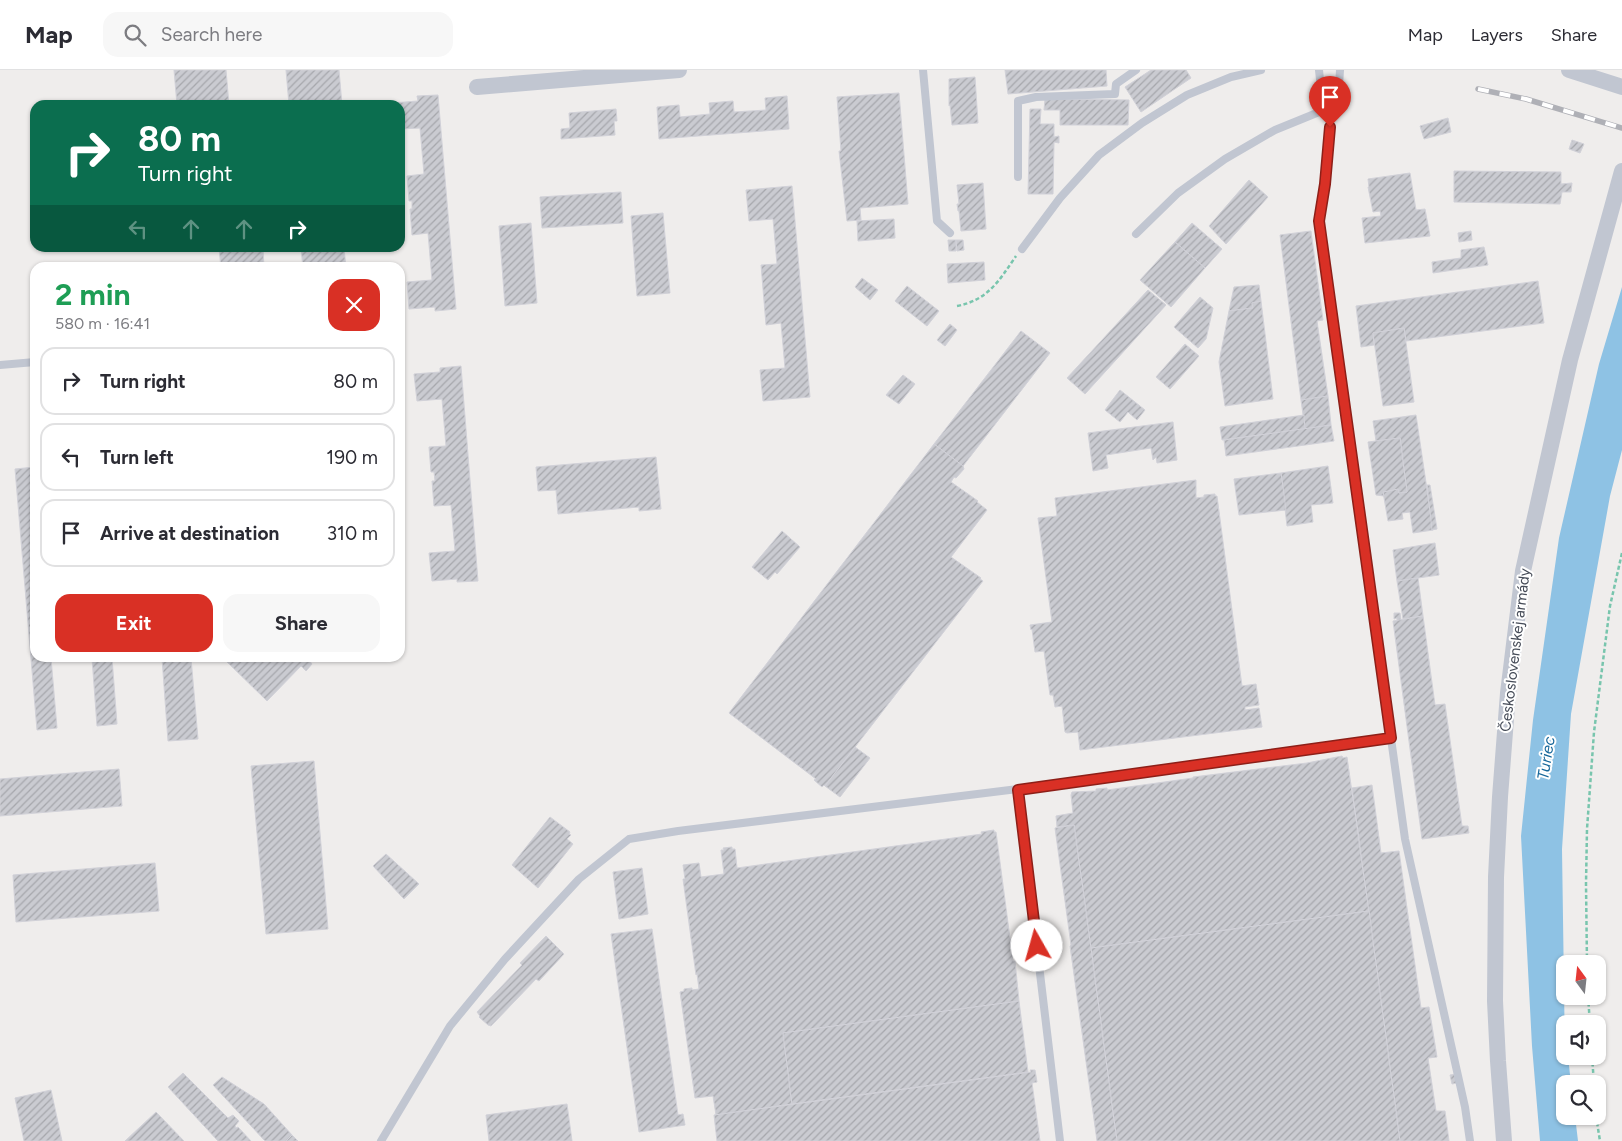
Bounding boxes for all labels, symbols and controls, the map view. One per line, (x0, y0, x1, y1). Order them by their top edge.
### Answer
search box (103, 12, 453, 57)
text: Map (25, 20, 73, 49)
icon: search (121, 21, 149, 49)
text: Search here (161, 23, 262, 46)
text: Map (1408, 24, 1443, 46)
text: Layers (1471, 24, 1523, 46)
text: Share (1551, 24, 1597, 46)
pin (1309, 76, 1351, 127)
icon: arrive (1316, 83, 1344, 111)
text: 80 m (138, 118, 221, 160)
icon: right (55, 120, 120, 185)
text: Turn right (138, 160, 233, 187)
icon: left (124, 215, 152, 243)
icon: ahead (177, 215, 205, 243)
icon: ahead (230, 215, 258, 243)
icon: right (283, 215, 311, 243)
text: 2 min (55, 276, 131, 313)
button: close (328, 279, 380, 331)
text: 580 m · 16:41 (55, 314, 150, 333)
icon: right (57, 367, 85, 395)
text: Turn right (100, 370, 186, 393)
text: 80 m (333, 370, 378, 393)
icon: left (57, 443, 85, 471)
text: Turn left (100, 446, 174, 469)
text: 190 m (326, 446, 378, 469)
icon: arrive (57, 519, 85, 547)
text: Arrive at destination (100, 522, 279, 545)
text: 310 m (327, 522, 378, 545)
street label: Československej armády (1496, 567, 1534, 733)
button: Exit (55, 594, 213, 652)
button: Share (223, 594, 380, 652)
water label: Turiec (1533, 735, 1559, 781)
position arrow (1010, 919, 1062, 971)
north arrow (1556, 955, 1606, 1005)
map controls (1556, 955, 1606, 1125)
button: sound (1556, 1015, 1606, 1065)
button: search (1556, 1075, 1606, 1125)

